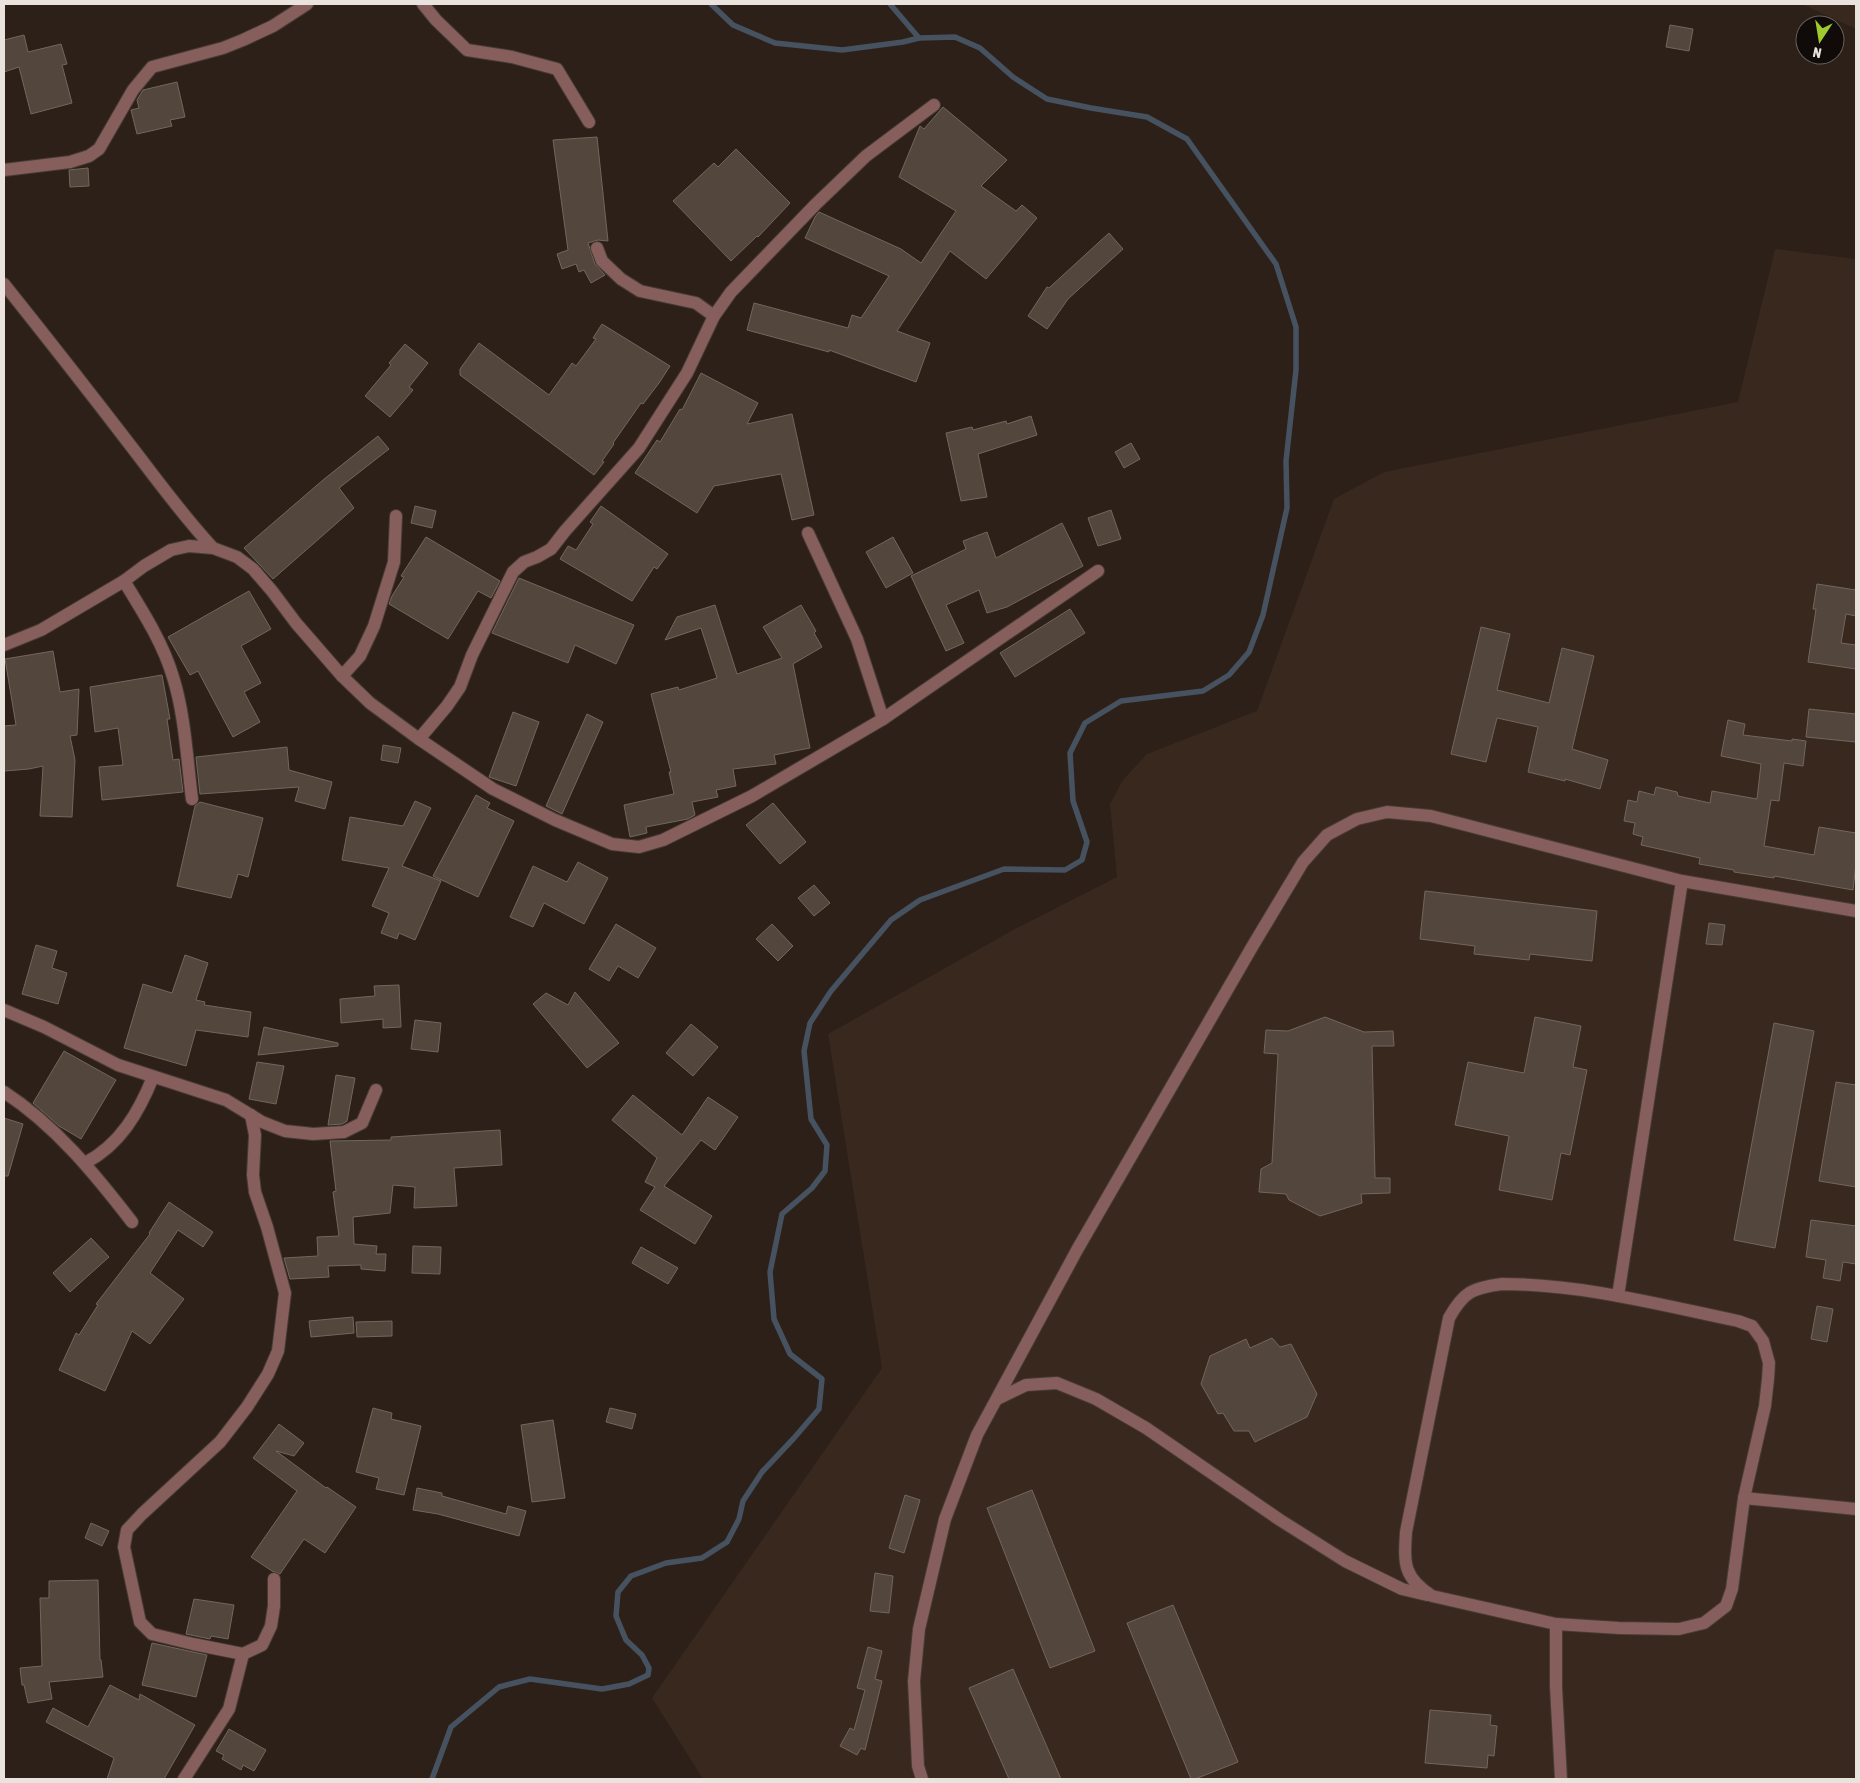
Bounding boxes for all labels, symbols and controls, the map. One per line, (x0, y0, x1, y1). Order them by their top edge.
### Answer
north arrow (1795, 15, 1845, 65)
text: N (1812, 44, 1823, 61)

